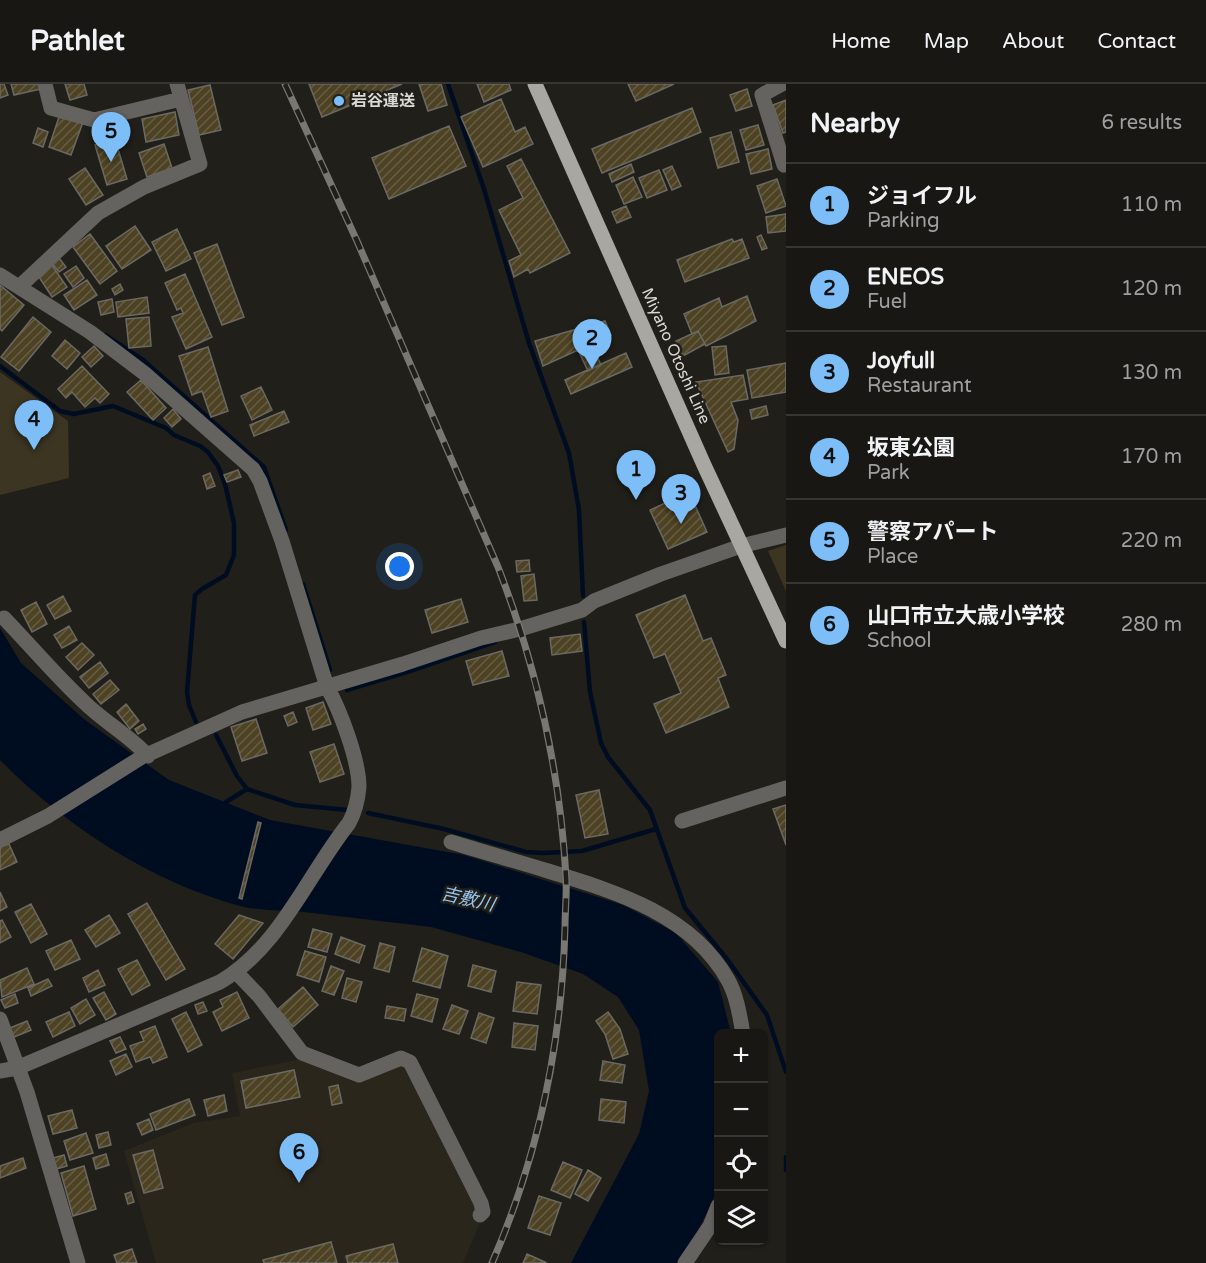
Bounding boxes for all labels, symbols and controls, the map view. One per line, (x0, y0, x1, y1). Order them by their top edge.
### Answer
text: Pathlet (30, 24, 125, 58)
text: Home (831, 29, 891, 54)
text: Map (924, 29, 969, 54)
text: About (1002, 29, 1064, 54)
text: Contact (1097, 29, 1176, 54)
place label: 岩谷運送 (351, 91, 415, 111)
marker: 岩谷運送 (332, 94, 346, 108)
text: Nearby (810, 108, 900, 139)
text: 6 results (1102, 111, 1182, 135)
pin: 5 (92, 112, 130, 162)
text: ジョイフル (867, 183, 977, 209)
text: 1 (823, 193, 836, 217)
text: 110 m (1121, 193, 1182, 217)
text: Parking (867, 209, 940, 233)
text: ENEOS (867, 264, 944, 290)
text: 2 (823, 277, 836, 301)
text: 120 m (1121, 277, 1182, 301)
street label: Miyano Otoshi Line (637, 285, 715, 427)
text: Fuel (867, 290, 907, 314)
pin: 2 (572, 320, 612, 369)
text: Joyfull (867, 348, 935, 374)
text: 3 (823, 361, 836, 385)
text: 130 m (1121, 361, 1182, 385)
text: Restaurant (867, 374, 972, 398)
pin: 4 (15, 400, 54, 450)
text: 坂東公園 (867, 435, 955, 461)
text: 4 (823, 445, 836, 469)
text: 170 m (1121, 445, 1182, 469)
pin: 1 (616, 450, 656, 500)
text: Park (867, 461, 910, 485)
pin: 3 (662, 474, 700, 524)
text: 警察アパート (867, 519, 999, 545)
text: 5 (823, 529, 836, 553)
text: 220 m (1121, 529, 1182, 553)
text: Place (867, 545, 918, 569)
your location (385, 552, 414, 581)
text: 山口市立大歳小学校 (867, 603, 1065, 629)
text: 6 (823, 613, 836, 637)
text: 280 m (1121, 613, 1182, 637)
text: School (867, 629, 931, 653)
water label: 吉敷川 (439, 882, 499, 916)
map controls (714, 1029, 768, 1245)
button: + (714, 1029, 768, 1083)
button: − (714, 1083, 768, 1137)
pin: 6 (280, 1134, 318, 1183)
button: locate (714, 1137, 768, 1191)
button: layers (714, 1191, 768, 1245)

